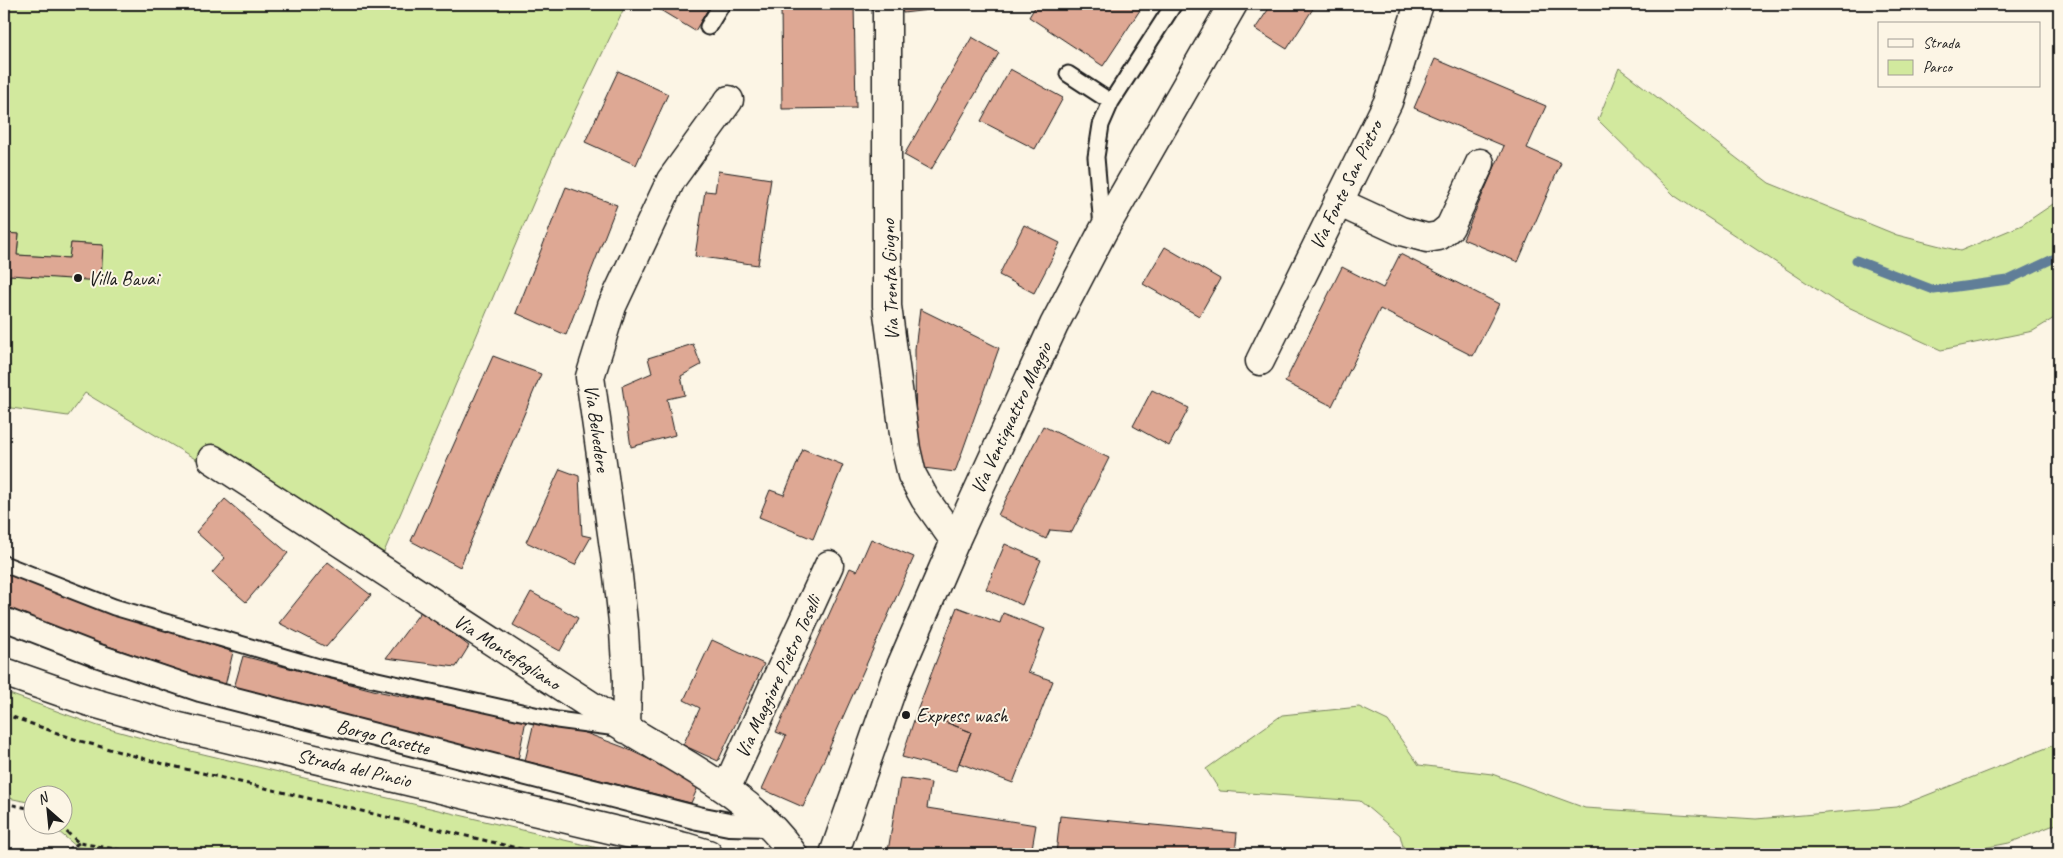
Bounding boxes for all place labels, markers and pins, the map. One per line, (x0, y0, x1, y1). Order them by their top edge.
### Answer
place label: Villa Bavai (88, 266, 161, 291)
marker: Villa Bavai (72, 272, 84, 284)
place label: Express wash (916, 703, 1009, 728)
marker: Express wash (900, 709, 912, 721)

